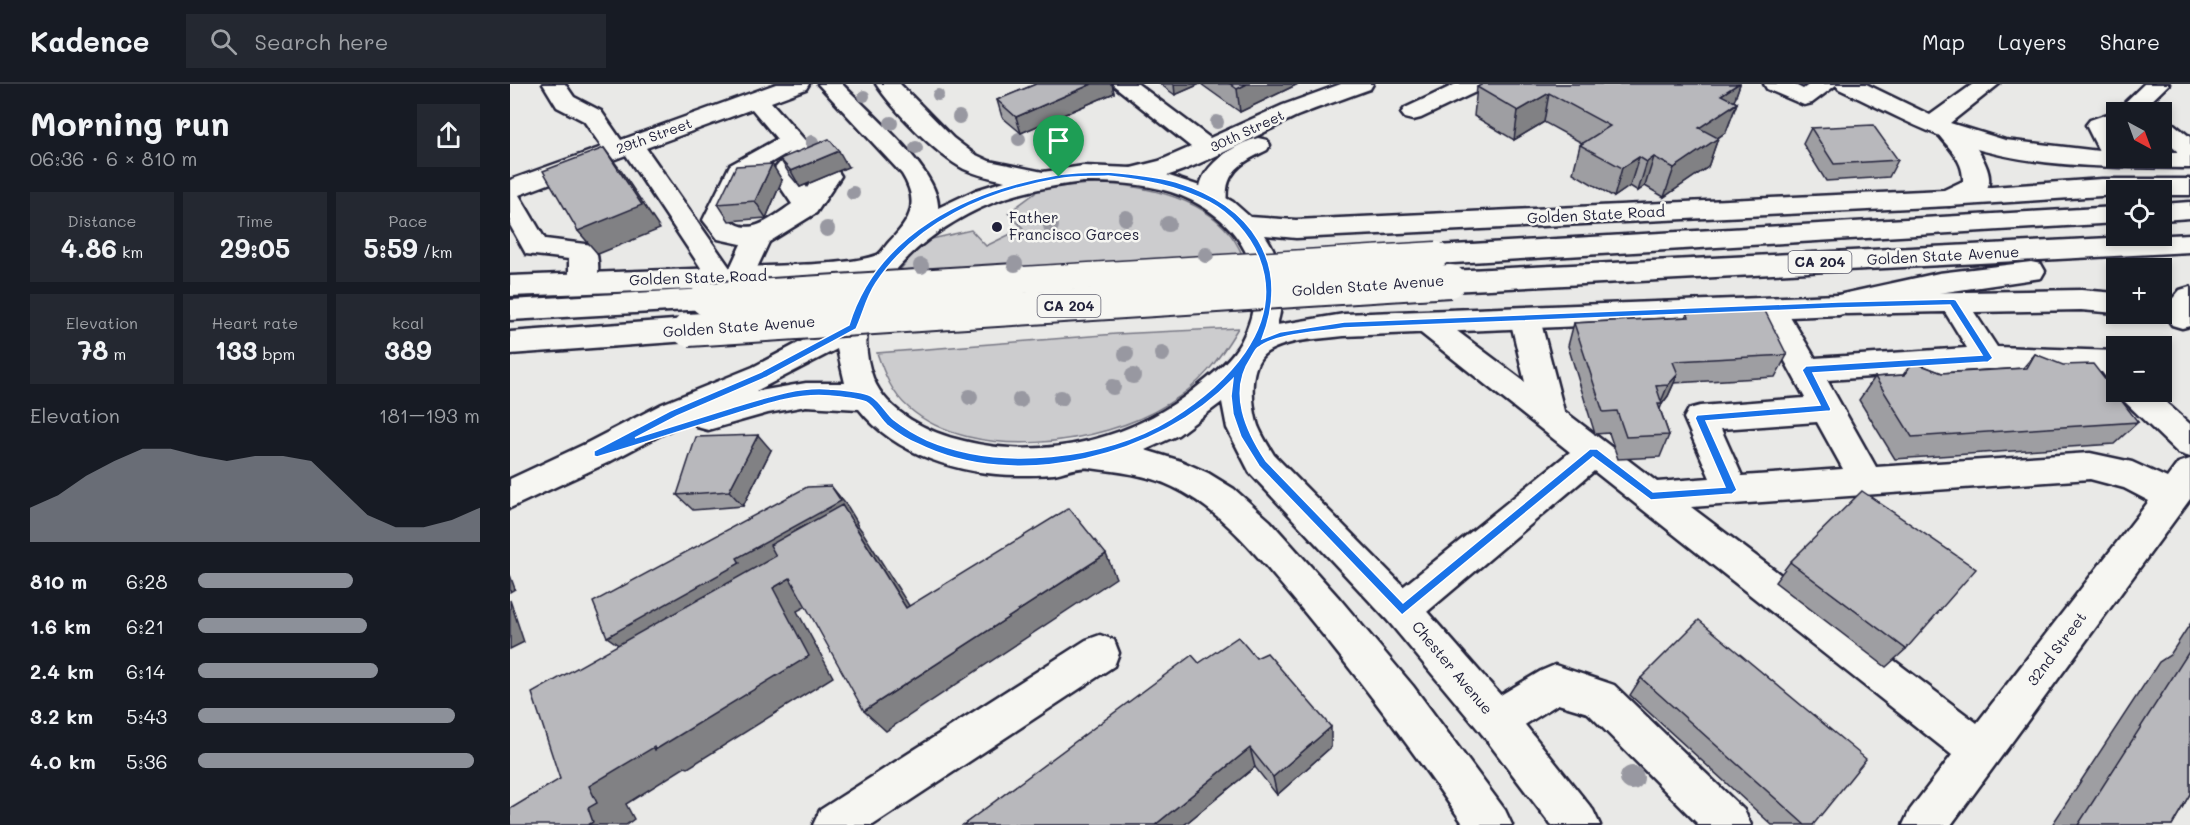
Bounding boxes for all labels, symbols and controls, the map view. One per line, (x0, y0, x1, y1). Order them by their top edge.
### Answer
search box (186, 14, 606, 68)
text: Kadence (30, 23, 150, 59)
icon: search (207, 25, 240, 58)
text: Search here (255, 27, 388, 56)
text: Map (1922, 28, 1965, 55)
text: Layers (1998, 28, 2067, 55)
text: Share (2100, 28, 2160, 55)
text: Morning run (30, 101, 230, 144)
north arrow (2106, 102, 2172, 168)
map controls (2106, 102, 2172, 402)
button: share (417, 104, 480, 167)
street label: 30th Street (1207, 105, 1287, 156)
street label: 29th Street (613, 113, 694, 158)
pin (1033, 115, 1084, 177)
icon: arrive (1042, 124, 1075, 157)
text: 06:36 · 6 × 810 m (30, 145, 197, 171)
button: locate (2106, 180, 2172, 246)
street label: Golden State Road (1526, 200, 1665, 228)
place label: Father Francisco Garces (1009, 207, 1139, 244)
text: Distance (68, 210, 136, 231)
text: Time (237, 210, 273, 231)
text: Pace (388, 210, 428, 231)
marker: Father Francisco Garces (990, 220, 1004, 234)
text: 4.86 (61, 231, 117, 265)
text: 29:05 (220, 231, 290, 265)
text: 5:59 (363, 231, 418, 265)
text: km (117, 241, 143, 262)
text: /km (418, 241, 453, 262)
street label: Golden State Avenue (1866, 241, 2020, 269)
road number: CA 204 (1788, 251, 1852, 273)
button: + (2106, 258, 2172, 324)
street label: Golden State Road (629, 265, 767, 289)
street label: Golden State Avenue (1291, 270, 1445, 300)
road number: CA 204 (1038, 295, 1100, 317)
street label: Golden State Avenue (662, 311, 816, 341)
text: Elevation (66, 312, 138, 333)
text: Heart rate (212, 312, 298, 333)
text: kcal (392, 312, 424, 333)
text: 78 (78, 333, 108, 367)
text: 133 (215, 333, 257, 367)
text: 389 (384, 333, 432, 367)
button: − (2106, 336, 2172, 402)
text: m (108, 343, 126, 364)
text: bpm (257, 343, 295, 364)
text: Elevation (30, 402, 120, 428)
text: 181–193 m (379, 402, 480, 428)
text: 810 m (30, 568, 87, 594)
text: 6:28 (126, 568, 168, 594)
street label: 32nd Street (2022, 607, 2091, 689)
text: 1.6 km (30, 613, 91, 639)
text: 6:21 (126, 613, 164, 639)
street label: Chester Avenue (1408, 617, 1498, 718)
text: 2.4 km (30, 658, 94, 684)
text: 6:14 (126, 658, 165, 684)
text: 3.2 km (30, 703, 93, 729)
text: 5:43 (126, 703, 167, 729)
text: 4.0 km (30, 748, 96, 774)
text: 5:36 (126, 748, 168, 774)

